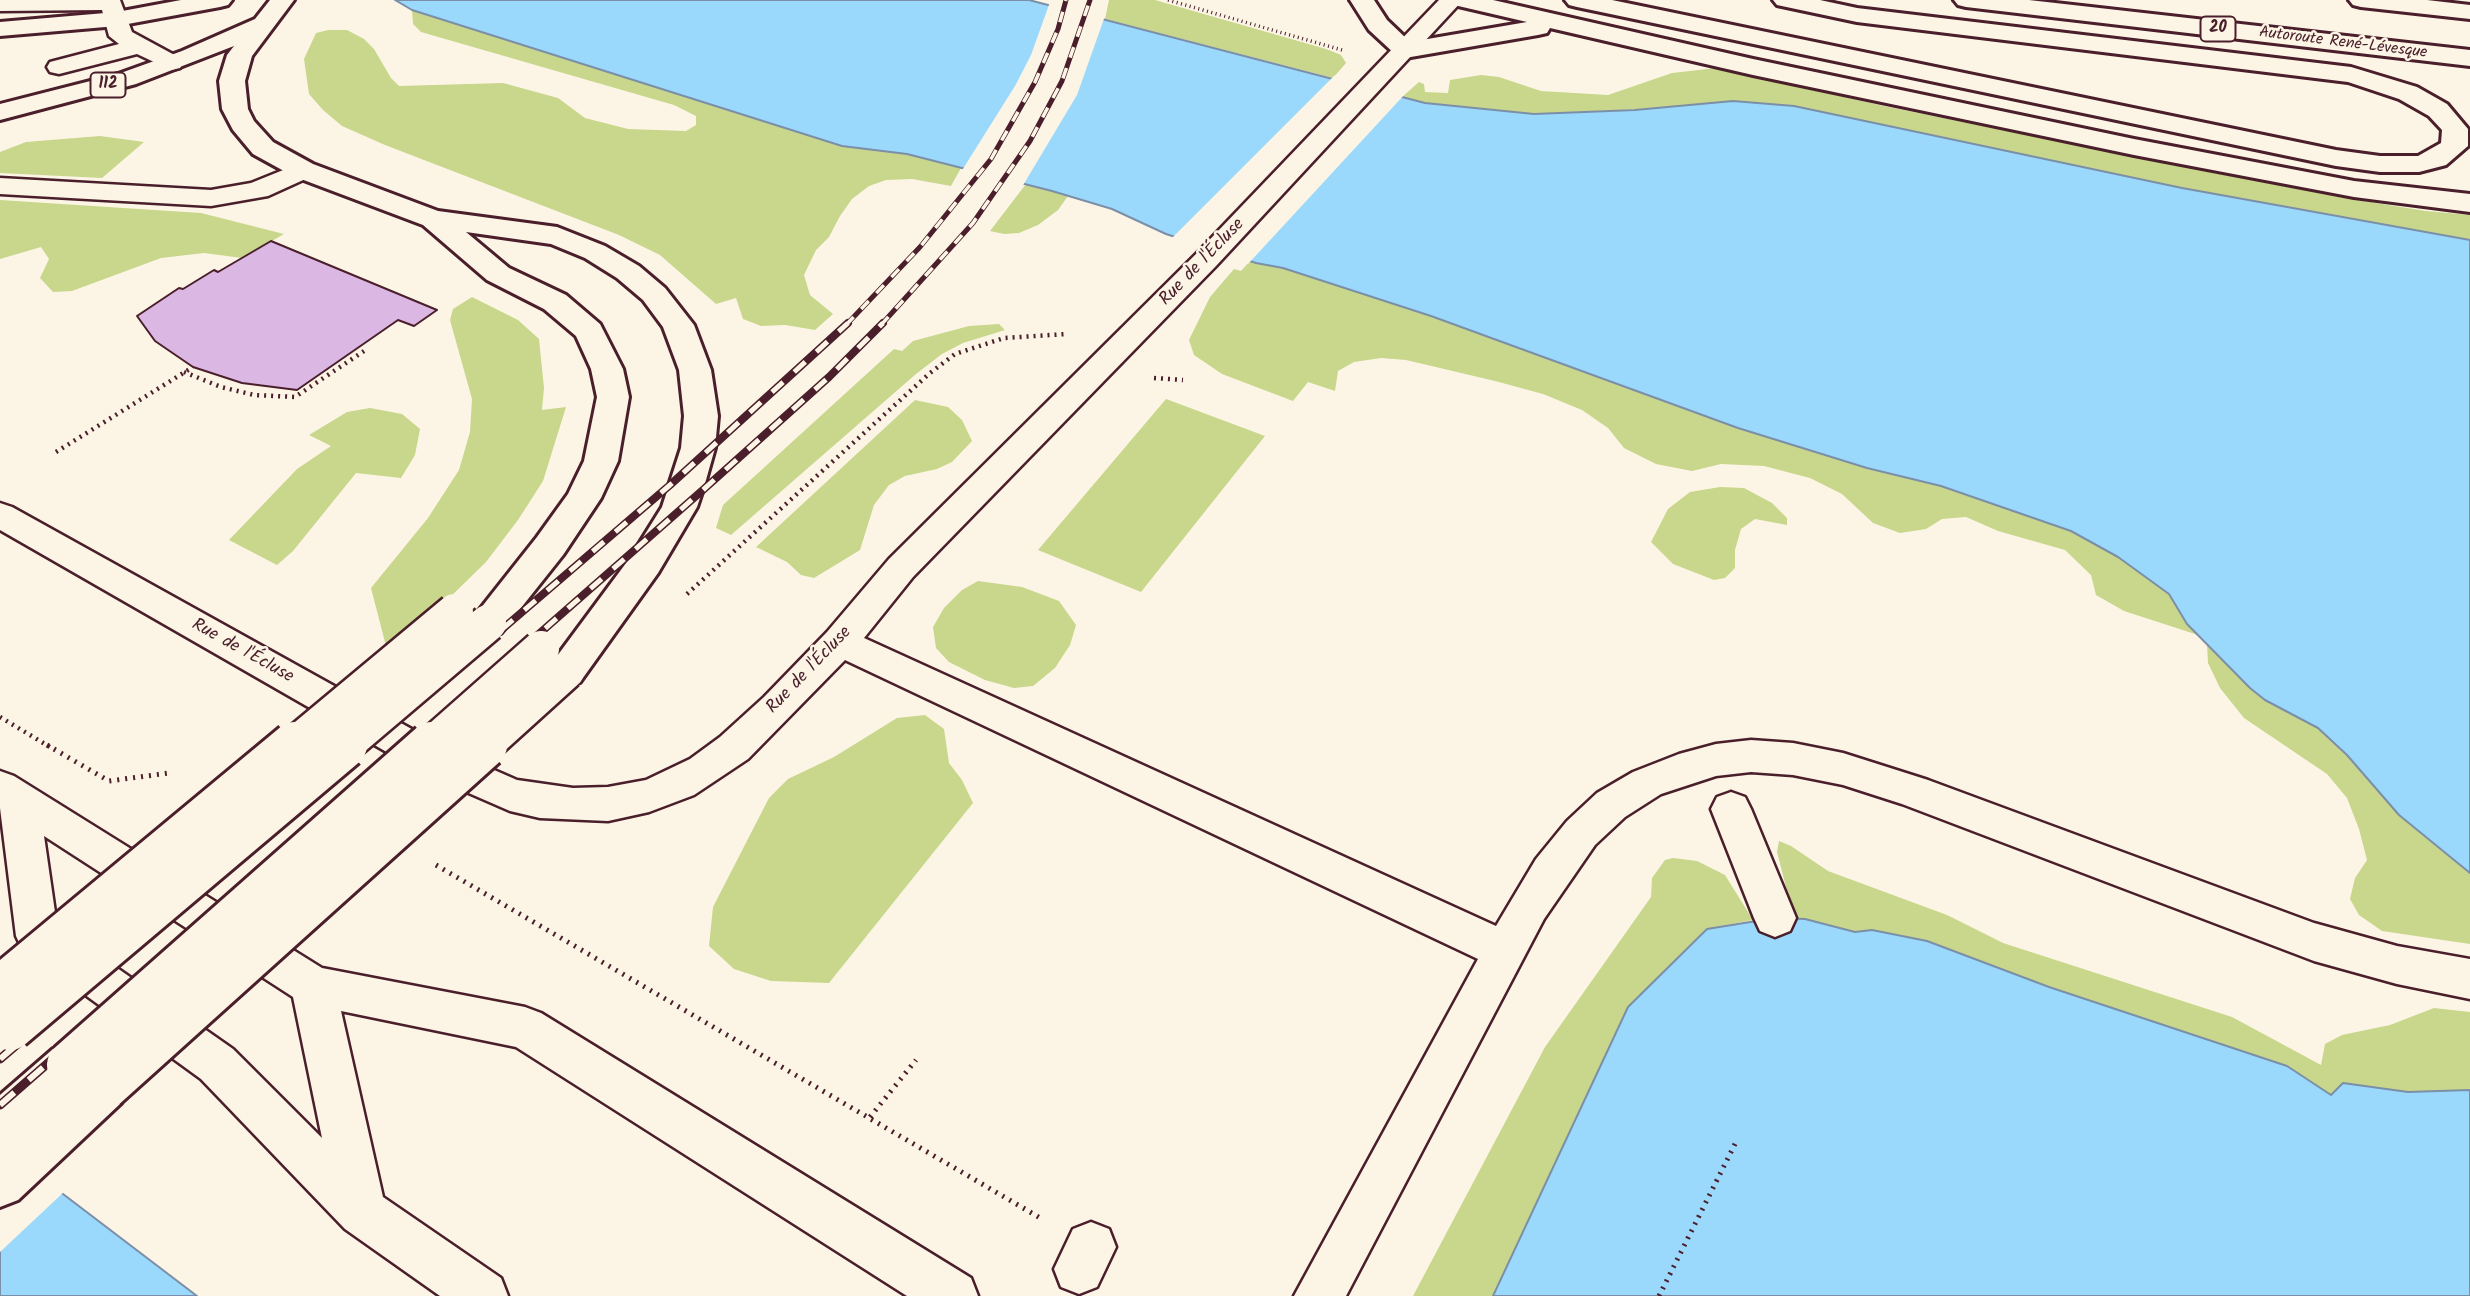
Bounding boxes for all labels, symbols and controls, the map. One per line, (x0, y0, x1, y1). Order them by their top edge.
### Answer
road number: 20 (2200, 17, 2236, 42)
street label: Autoroute René-Lévesque (2258, 24, 2428, 64)
road number: 112 (90, 72, 126, 97)
street label: Rue de l'Écluse (1156, 215, 1250, 311)
street label: Rue de l'Écluse (187, 615, 297, 689)
street label: Rue de l'Écluse (763, 623, 857, 719)

